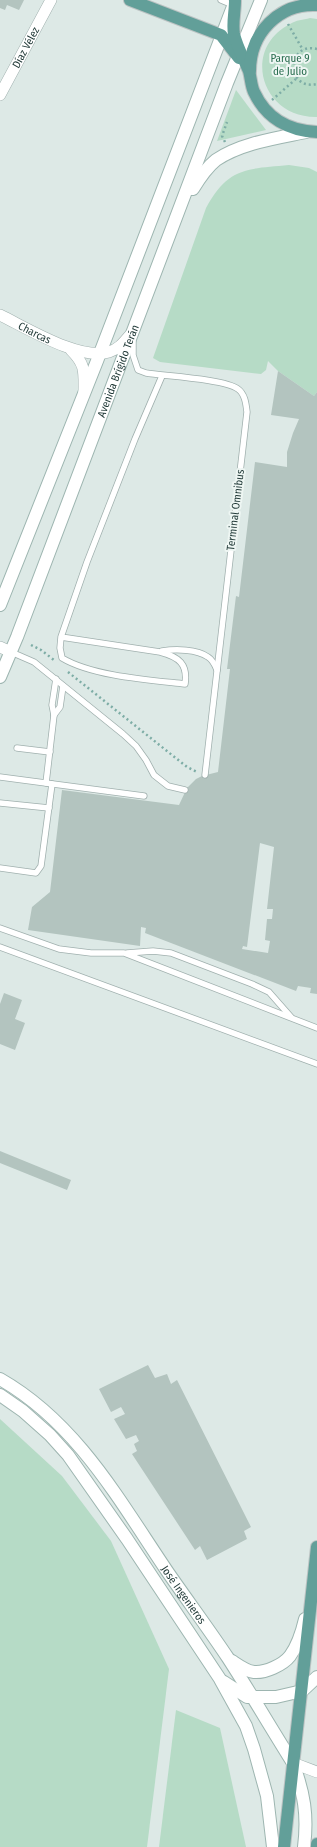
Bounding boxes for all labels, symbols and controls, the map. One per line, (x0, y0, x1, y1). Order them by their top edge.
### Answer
street label: Díaz Vélez (10, 24, 43, 71)
park label: Parque 9 de Julio (270, 52, 310, 78)
street label: Charcas (16, 319, 53, 347)
street label: Avenida Brígido Terán (95, 323, 142, 419)
street label: Terminal Omnibus (224, 468, 247, 551)
street label: José Ingenieros (158, 1563, 209, 1627)

